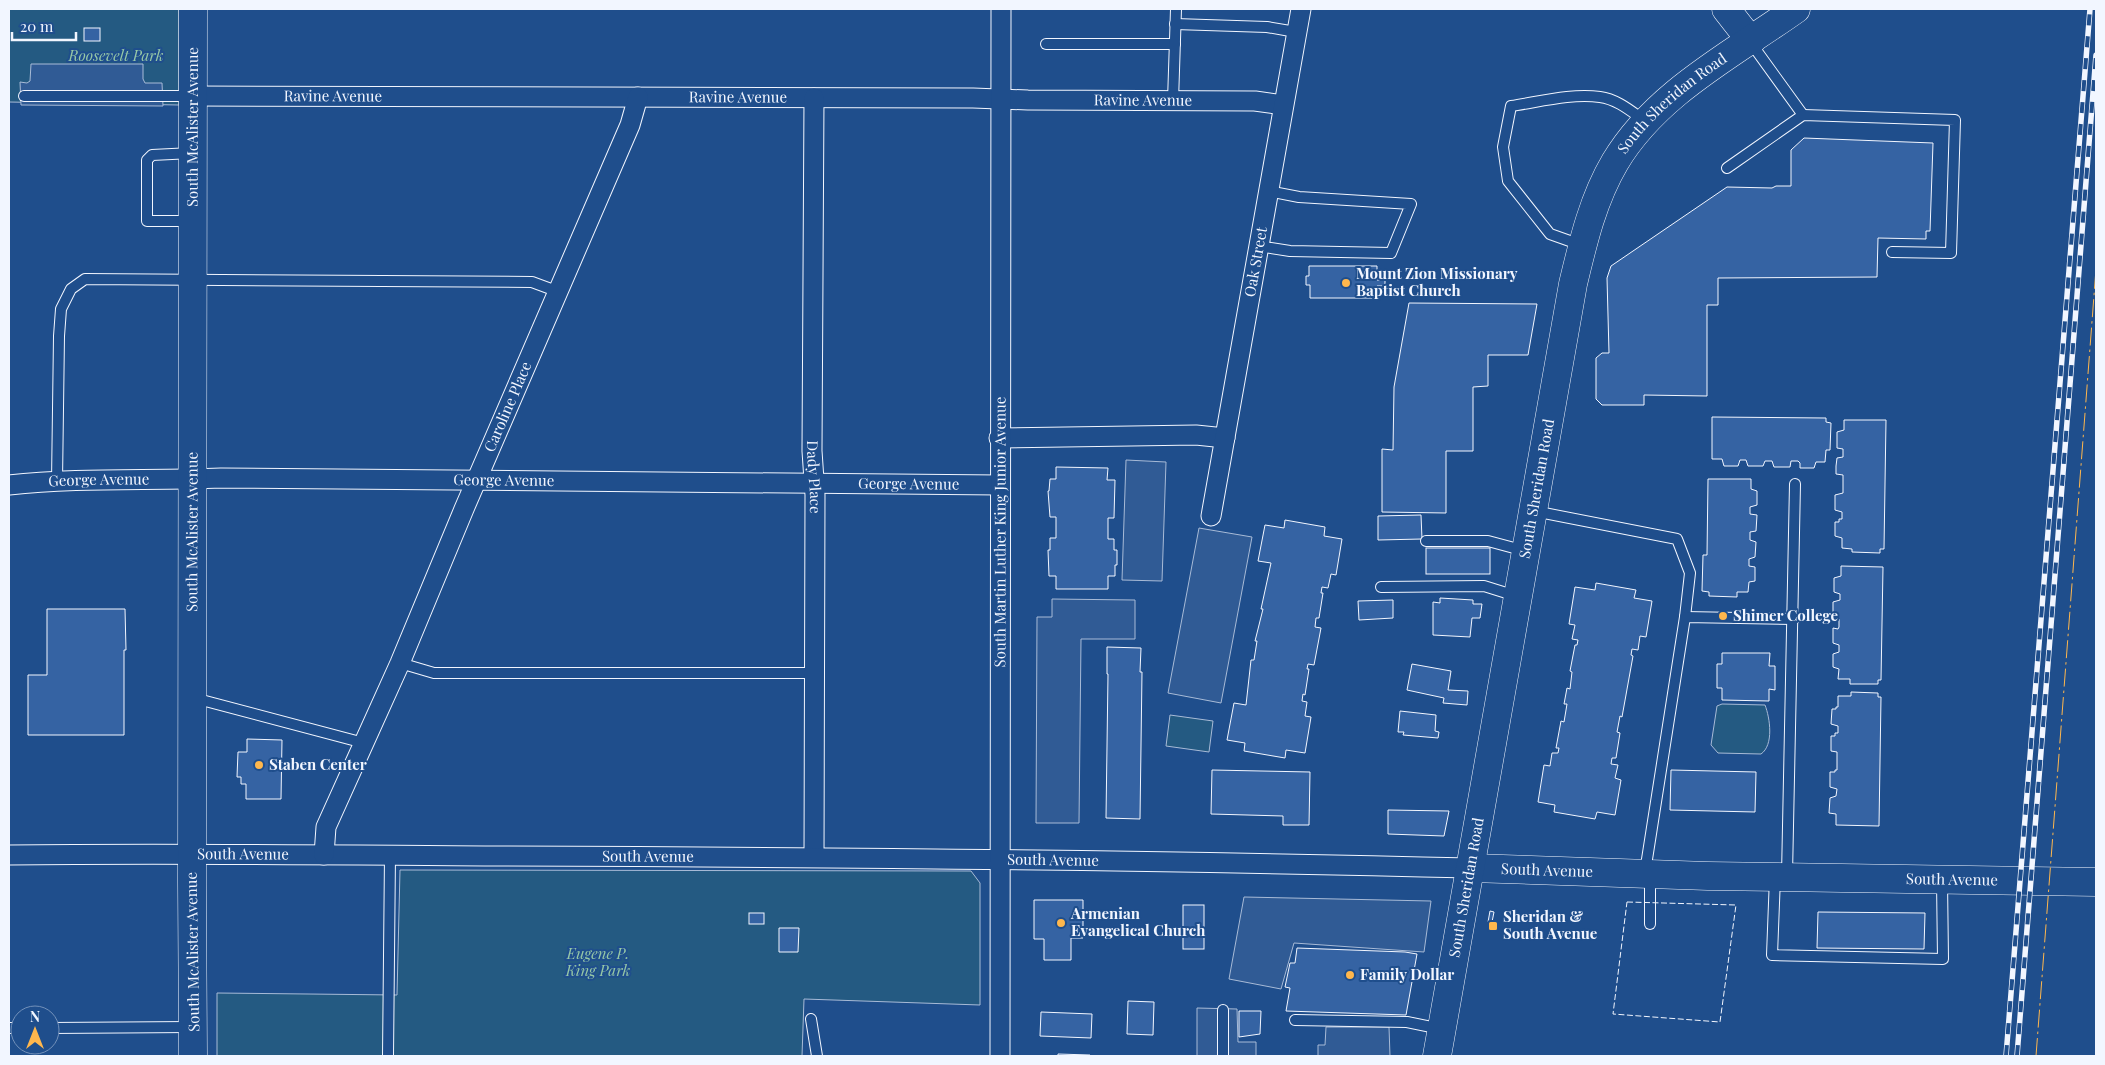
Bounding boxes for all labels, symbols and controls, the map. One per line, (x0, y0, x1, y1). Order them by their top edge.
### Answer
scale bar (12, 10, 76, 42)
text: 20 m (20, 16, 54, 36)
park label: Roosevelt Park (68, 45, 164, 65)
street label: South McAlister Avenue (182, 47, 202, 207)
street label: South Sheridan Road (1612, 48, 1730, 157)
street label: Ravine Avenue (284, 85, 382, 105)
street label: Ravine Avenue (689, 86, 787, 107)
street label: Ravine Avenue (1094, 89, 1192, 110)
street label: Oak Street (1239, 225, 1271, 298)
place label: Mount Zion Missionary Baptist Church (1356, 263, 1518, 300)
marker: Mount Zion Missionary Baptist Church (1340, 277, 1352, 289)
street label: Caroline Place (479, 358, 536, 455)
street label: South Martin Luther King Junior Avenue (989, 397, 1010, 667)
street label: South Sheridan Road (1514, 417, 1558, 560)
street label: Dady Place (803, 440, 826, 514)
street label: South McAlister Avenue (181, 452, 201, 612)
street label: George Avenue (48, 468, 149, 491)
street label: George Avenue (453, 469, 554, 490)
street label: George Avenue (858, 473, 959, 494)
place label: Shimer College (1733, 605, 1839, 625)
marker: Shimer College (1717, 610, 1729, 622)
place label: Staben Center (269, 754, 367, 774)
marker: Staben Center (253, 759, 265, 771)
street label: South Sheridan Road (1444, 816, 1488, 959)
street label: South Avenue (197, 843, 289, 864)
street label: South Avenue (602, 845, 694, 866)
street label: South Avenue (1007, 849, 1099, 870)
street label: South Avenue (1501, 858, 1593, 881)
street label: South Avenue (1906, 868, 1998, 889)
street label: South McAlister Avenue (181, 872, 203, 1032)
place label: Armenian Evangelical Church (1070, 903, 1205, 940)
place label: Sheridan & South Avenue (1503, 906, 1598, 943)
marker: Armenian Evangelical Church (1055, 917, 1067, 929)
marker: Sheridan & South Avenue (1487, 920, 1499, 932)
park label: Eugene P. King Park (565, 943, 631, 980)
place label: Family Dollar (1360, 964, 1454, 984)
marker: Family Dollar (1344, 969, 1356, 981)
north arrow (10, 1005, 60, 1055)
text: N (30, 1007, 40, 1026)

